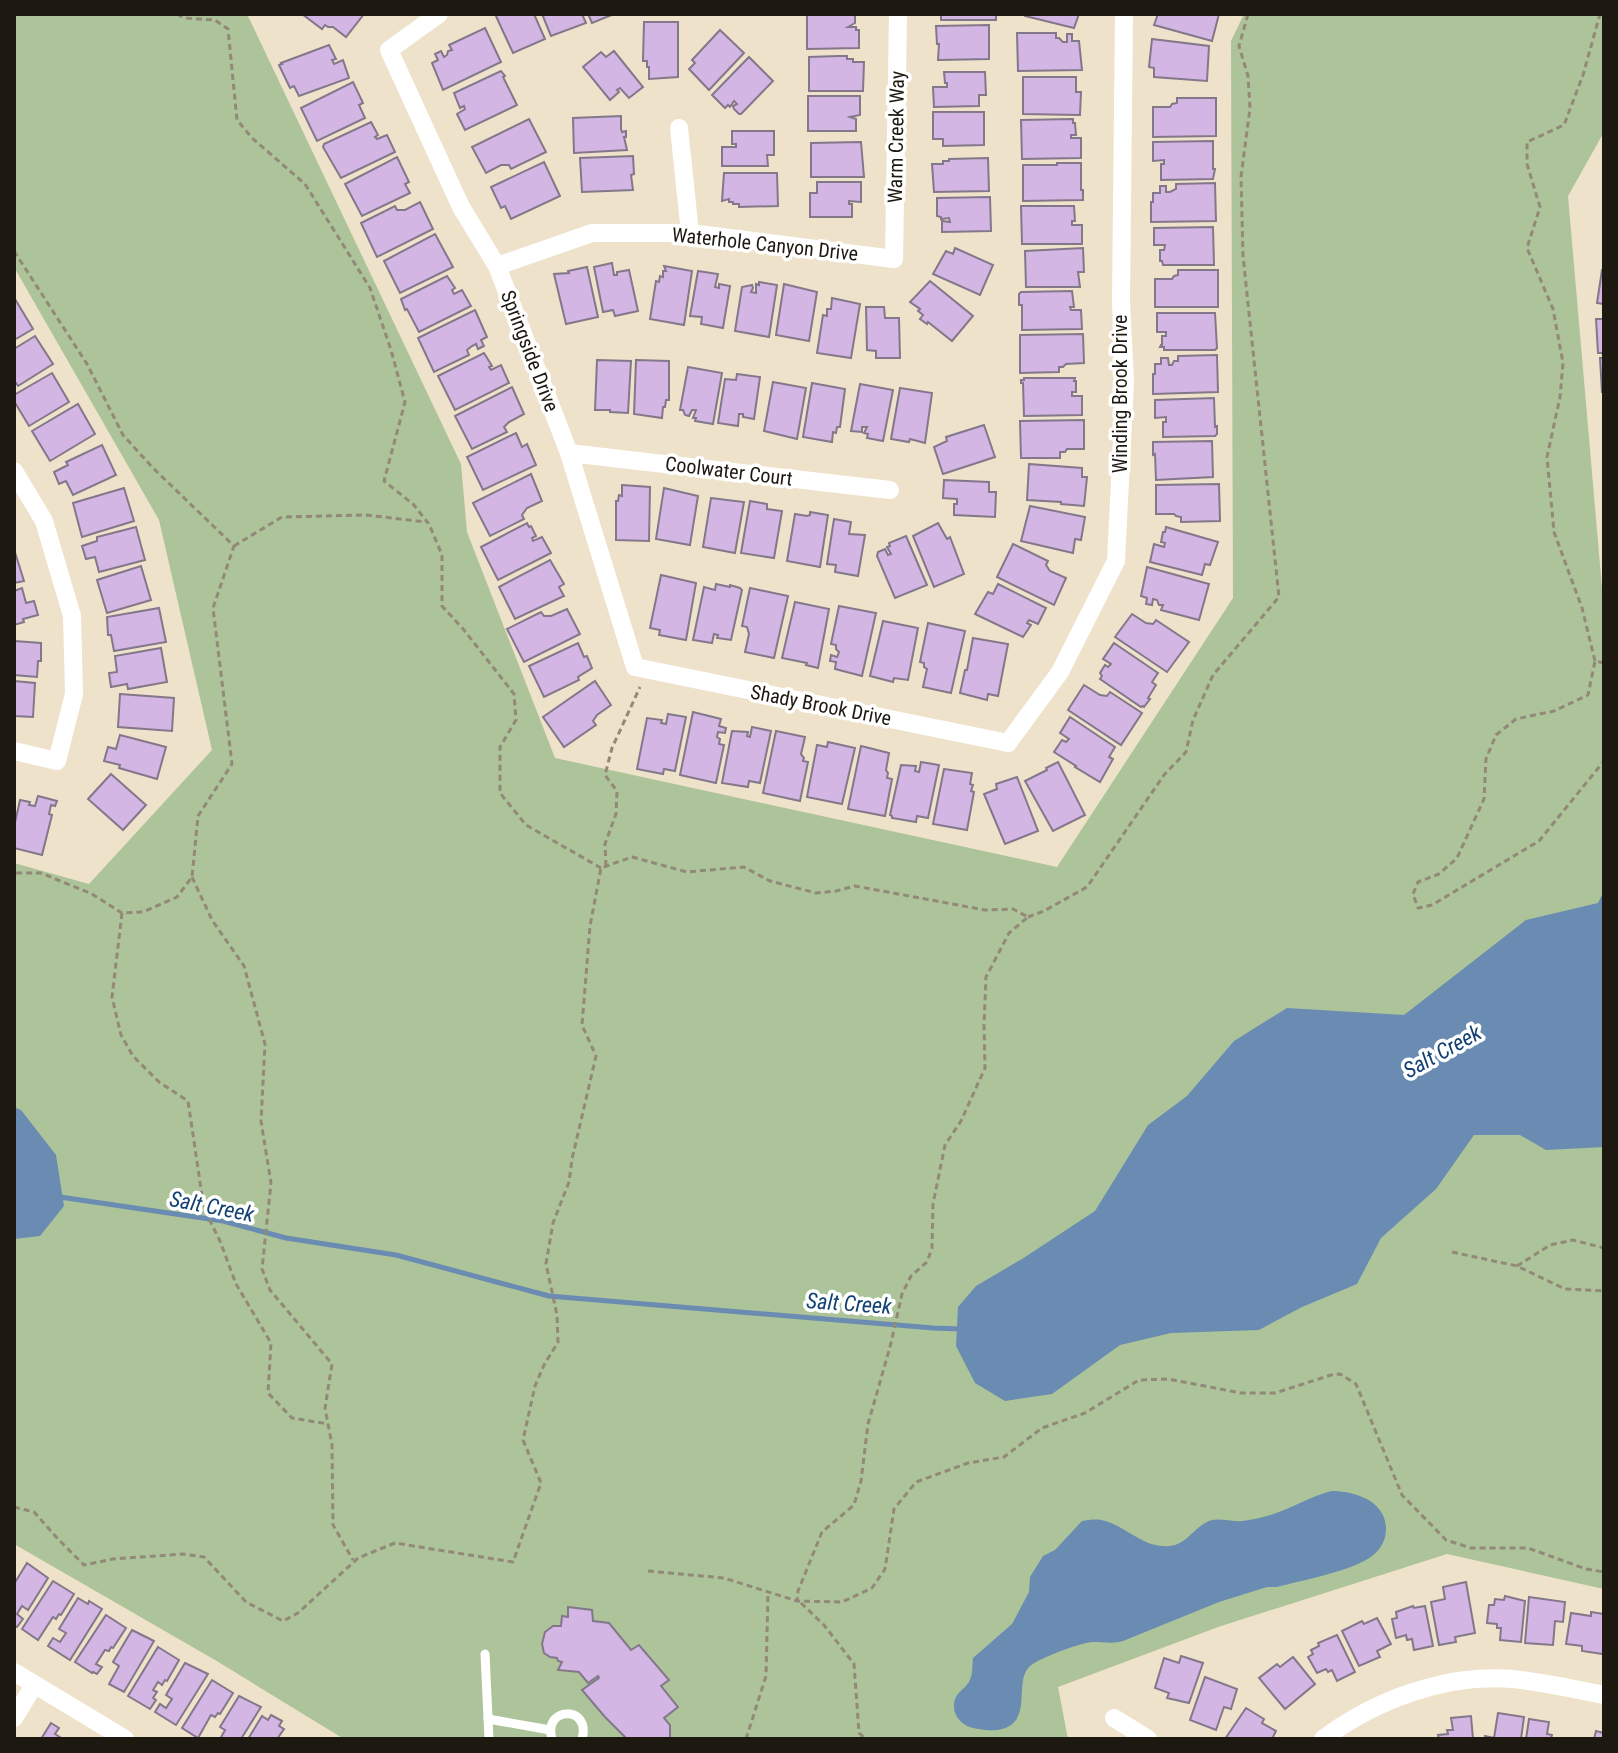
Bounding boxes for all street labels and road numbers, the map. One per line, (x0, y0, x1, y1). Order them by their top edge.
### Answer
street label: Warm Creek Way (883, 71, 909, 203)
street label: Waterhole Canyon Drive (671, 222, 859, 266)
street label: Springside Drive (496, 287, 564, 415)
street label: Winding Brook Drive (1108, 315, 1132, 473)
street label: Coolwater Court (664, 451, 794, 491)
street label: Shady Brook Drive (749, 680, 893, 730)

